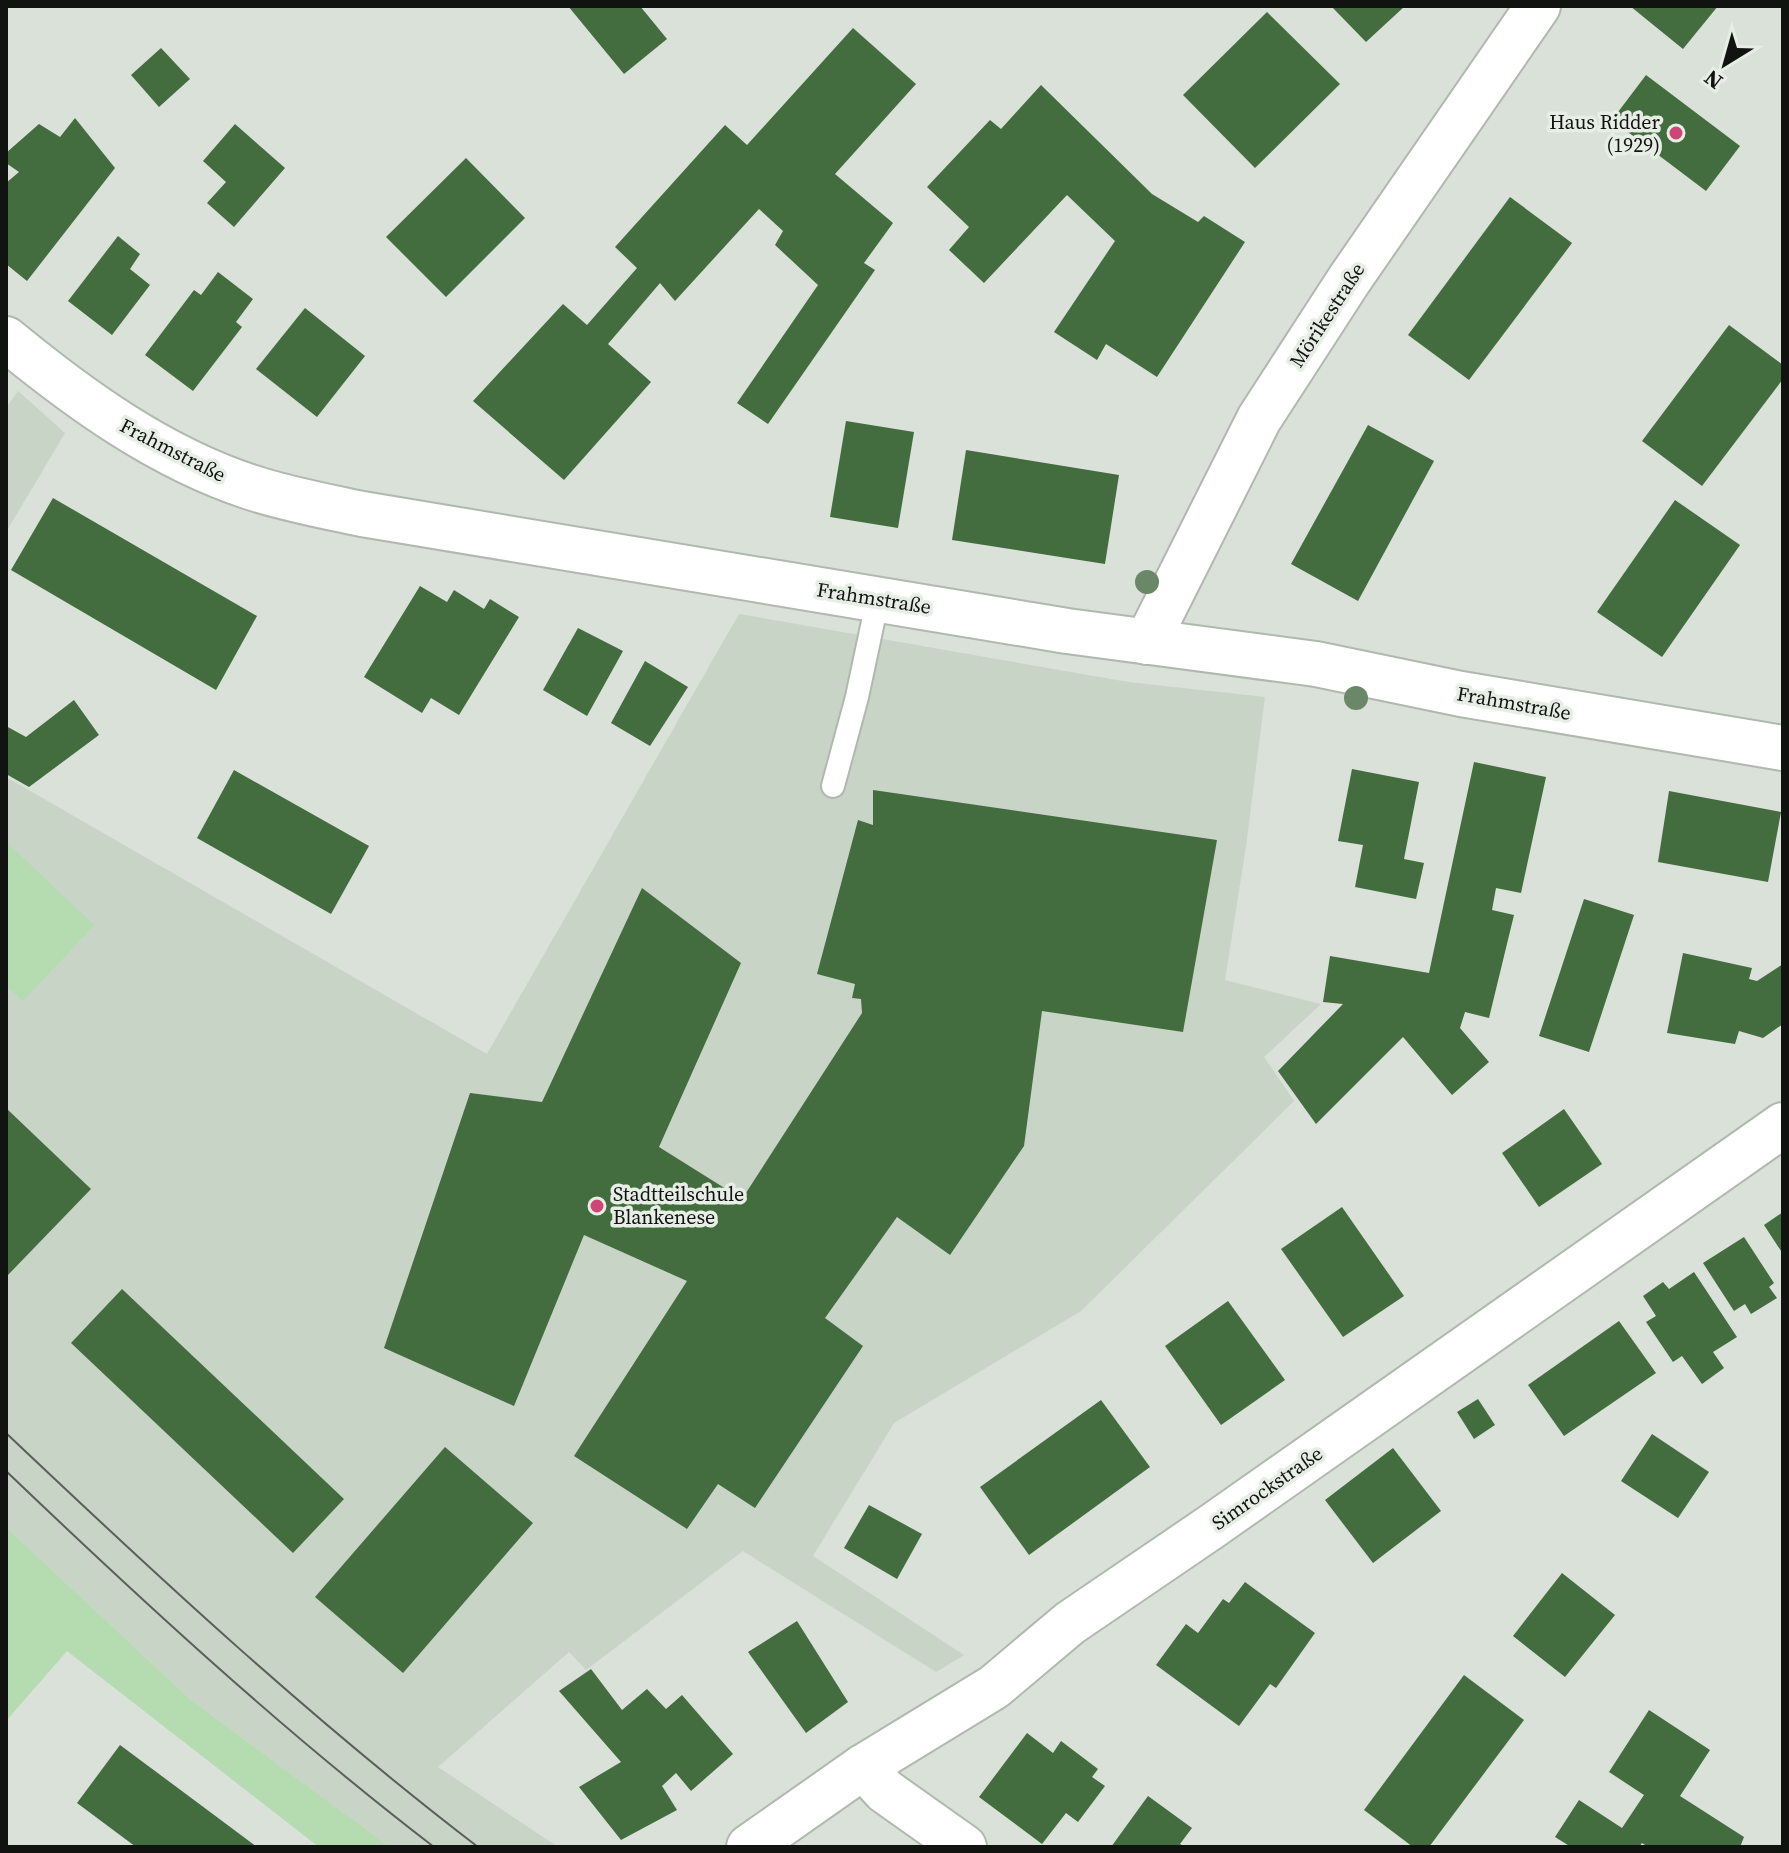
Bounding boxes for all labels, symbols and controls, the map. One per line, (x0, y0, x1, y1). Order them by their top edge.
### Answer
north arrow (1685, 24, 1765, 104)
text: N (1698, 63, 1728, 97)
place label: Haus Ridder (1929) (1549, 108, 1661, 159)
marker: Haus Ridder (1929) (1667, 124, 1685, 142)
street label: Mörikestraße (1283, 257, 1371, 373)
street label: Frahmstraße (115, 411, 231, 489)
street label: Frahmstraße (815, 575, 933, 621)
street label: Frahmstraße (1455, 679, 1573, 727)
place label: Stadtteilschule Blankenese (613, 1180, 744, 1231)
marker: Stadtteilschule Blankenese (588, 1197, 606, 1215)
street label: Simrockstraße (1206, 1439, 1328, 1537)

